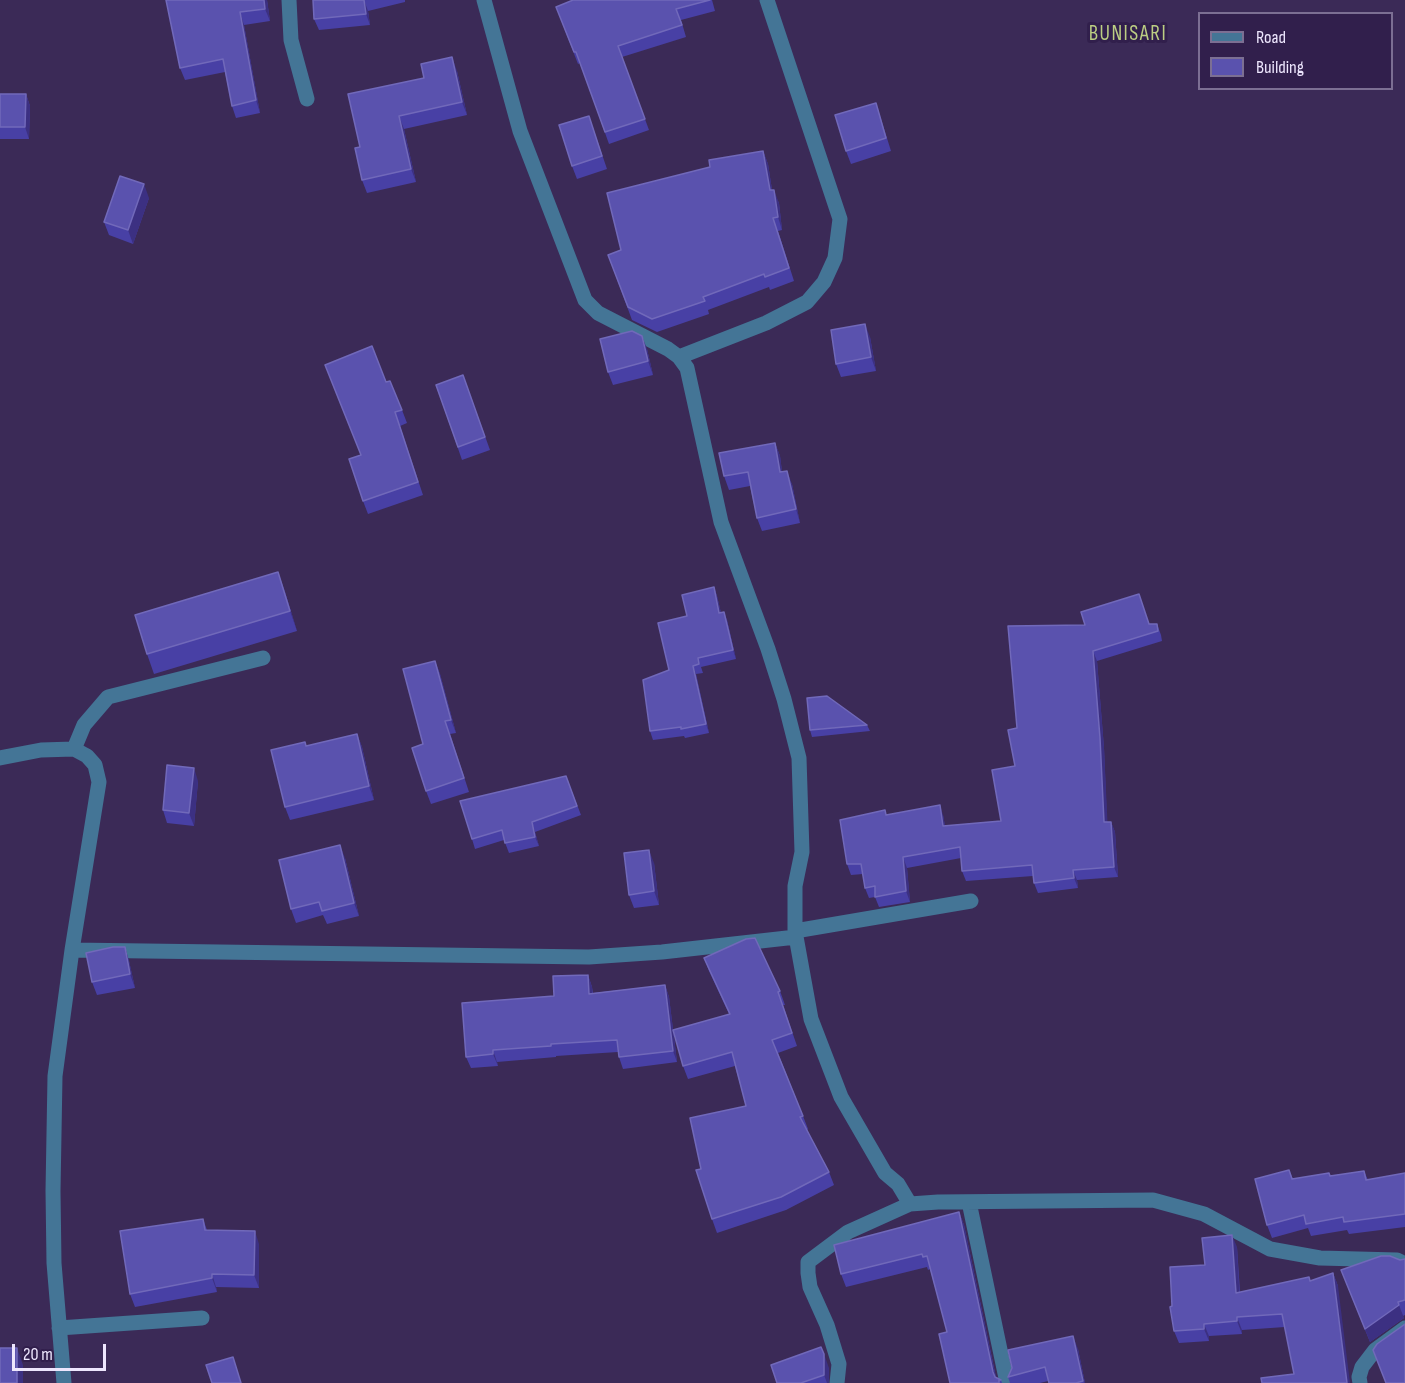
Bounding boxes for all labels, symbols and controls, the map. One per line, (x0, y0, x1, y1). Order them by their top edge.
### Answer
legend (1198, 12, 1393, 90)
district label: BUNISARI (1089, 22, 1167, 48)
text: Road (1256, 27, 1286, 48)
text: Building (1256, 57, 1304, 78)
scale bar (15, 1332, 110, 1370)
text: 20 m (23, 1344, 53, 1365)

